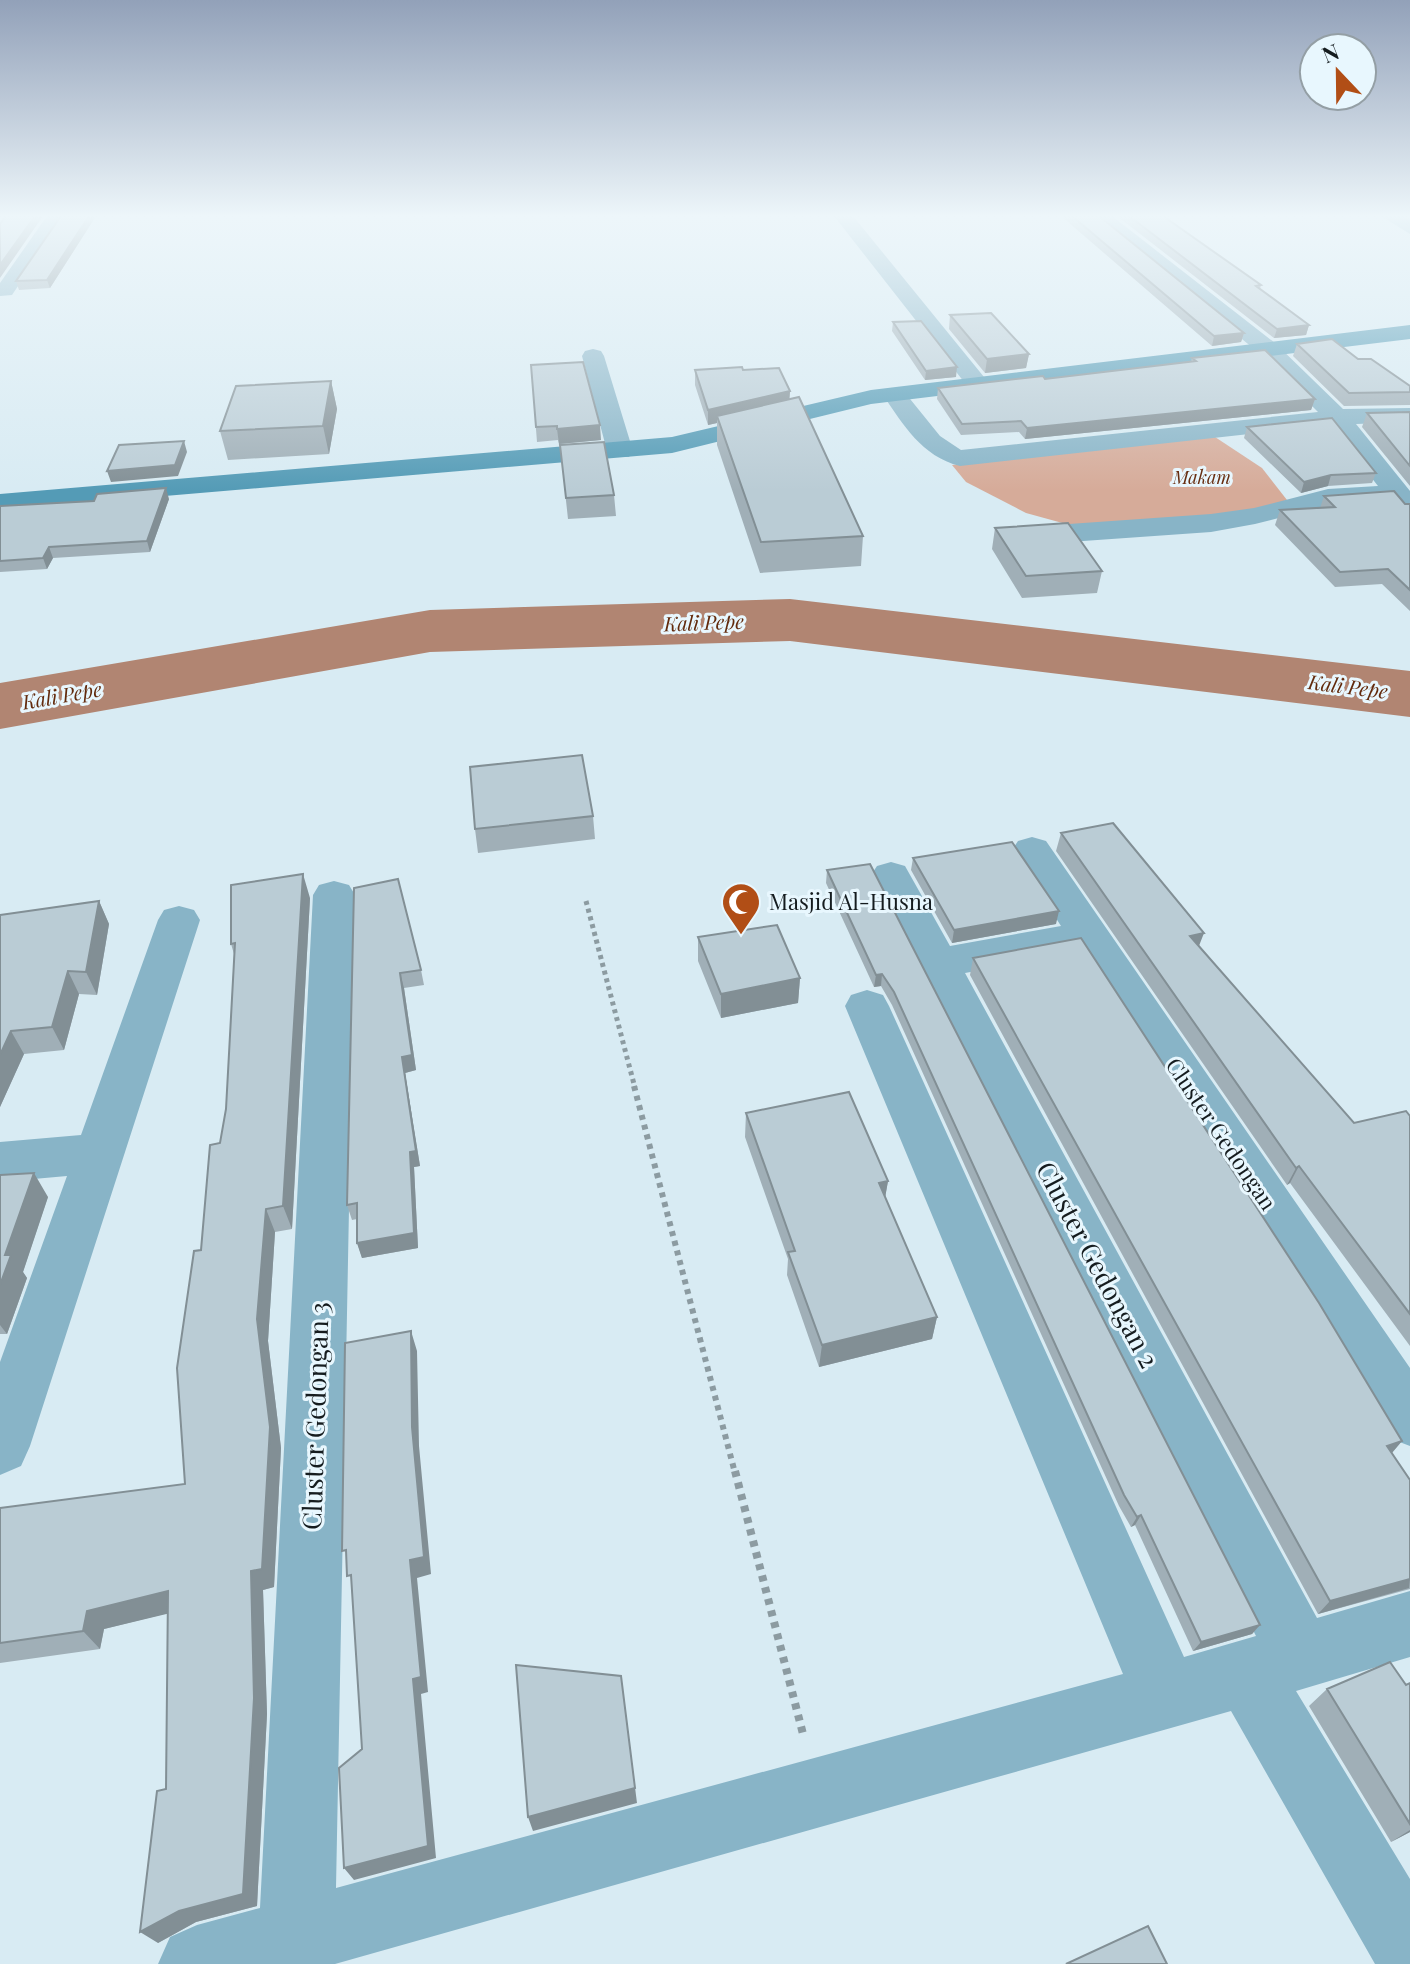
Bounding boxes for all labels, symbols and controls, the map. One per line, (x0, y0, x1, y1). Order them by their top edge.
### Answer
north arrow (1298, 32, 1378, 112)
text: N (1317, 36, 1343, 69)
park label: Makam (1172, 465, 1231, 489)
water label: Kali Pepe (663, 607, 745, 636)
water label: Kali Pepe (1306, 667, 1390, 704)
water label: Kali Pepe (19, 674, 104, 715)
mosque icon: Masjid Al-Husna (720, 881, 762, 936)
place label: Masjid Al-Husna (769, 886, 933, 916)
street label: Cluster Gedongan (1160, 1051, 1284, 1215)
street label: Cluster Gedongan 2 (1029, 1155, 1167, 1374)
street label: Cluster Gedongan 3 (293, 1301, 336, 1531)

